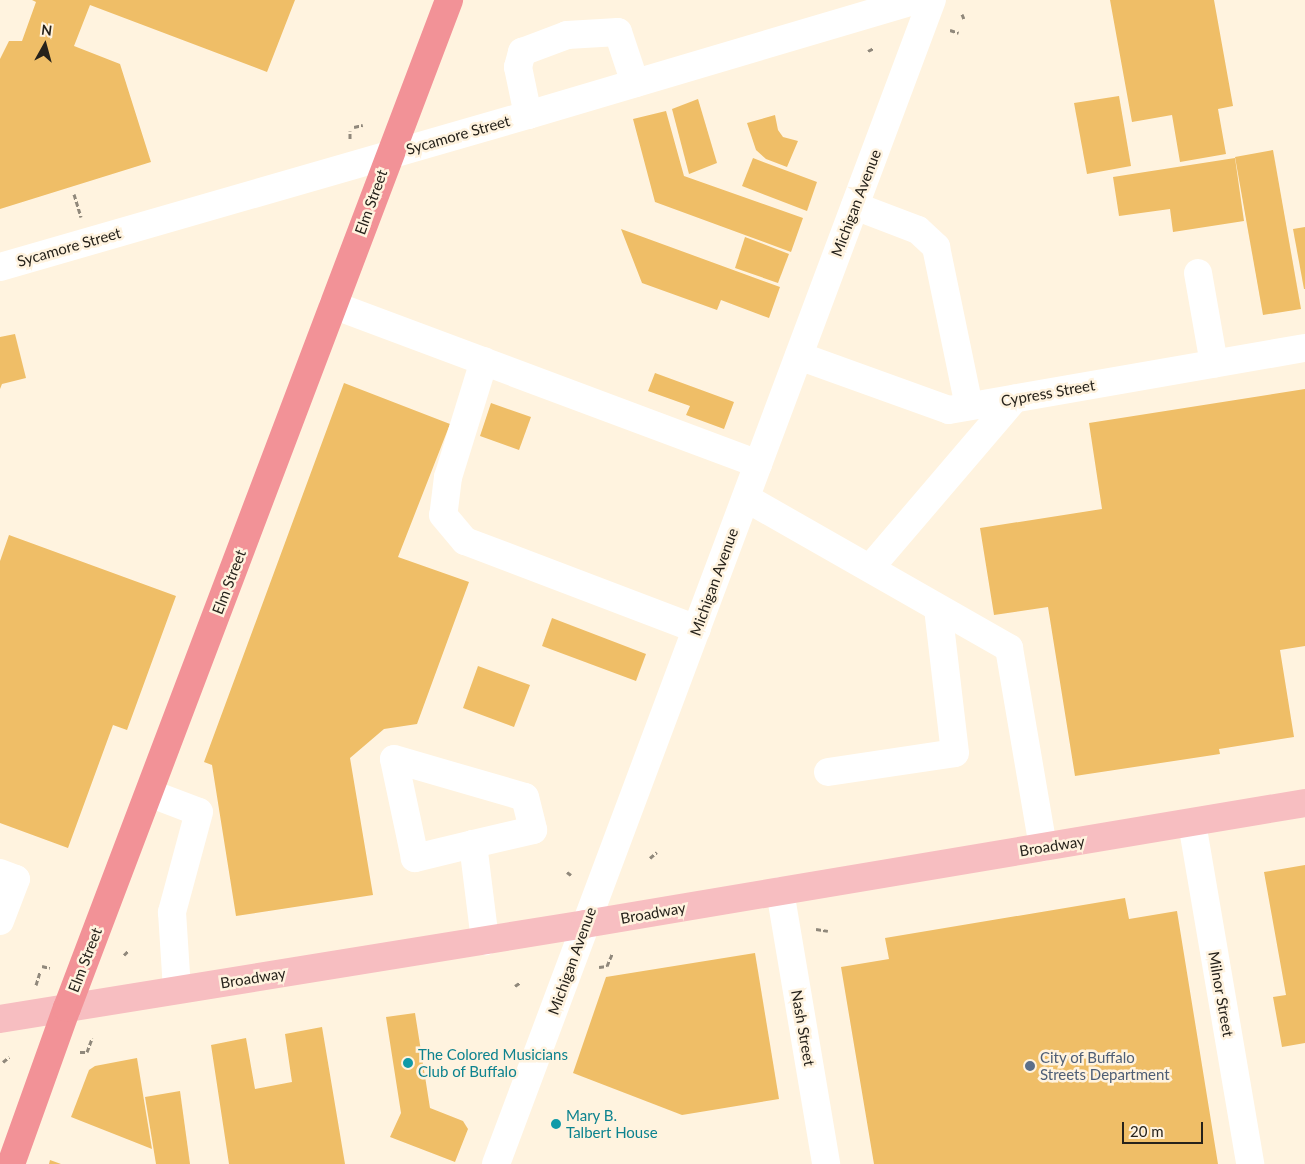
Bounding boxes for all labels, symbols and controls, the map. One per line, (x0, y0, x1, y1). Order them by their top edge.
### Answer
north arrow (20, 20, 70, 70)
text: N (40, 21, 53, 39)
street label: Sycamore Street (404, 112, 512, 158)
street label: Michigan Avenue (827, 147, 885, 259)
street label: Elm Street (351, 167, 391, 237)
street label: Sycamore Street (15, 224, 123, 270)
street label: Cypress Street (1000, 376, 1096, 410)
street label: Michigan Avenue (686, 526, 742, 638)
street label: Elm Street (208, 547, 250, 617)
street label: Broadway (1018, 832, 1086, 860)
street label: Broadway (619, 898, 687, 928)
street label: Michigan Avenue (544, 905, 600, 1017)
street label: Elm Street (64, 925, 106, 995)
street label: Milnor Street (1205, 950, 1237, 1038)
street label: Broadway (219, 964, 287, 992)
street label: Nash Street (787, 989, 819, 1067)
place label: The Colored Musicians Club of Buffalo (418, 1045, 568, 1080)
place label: City of Buffalo Streets Department (1040, 1048, 1170, 1083)
marker: The Colored Musicians Club of Buffalo (402, 1057, 414, 1069)
marker: City of Buffalo Streets Department (1024, 1060, 1036, 1072)
place label: Mary B. Talbert House (566, 1106, 658, 1141)
scale bar (1125, 1112, 1206, 1144)
marker: Mary B. Talbert House (550, 1118, 562, 1130)
text: 20 m (1130, 1122, 1164, 1140)

